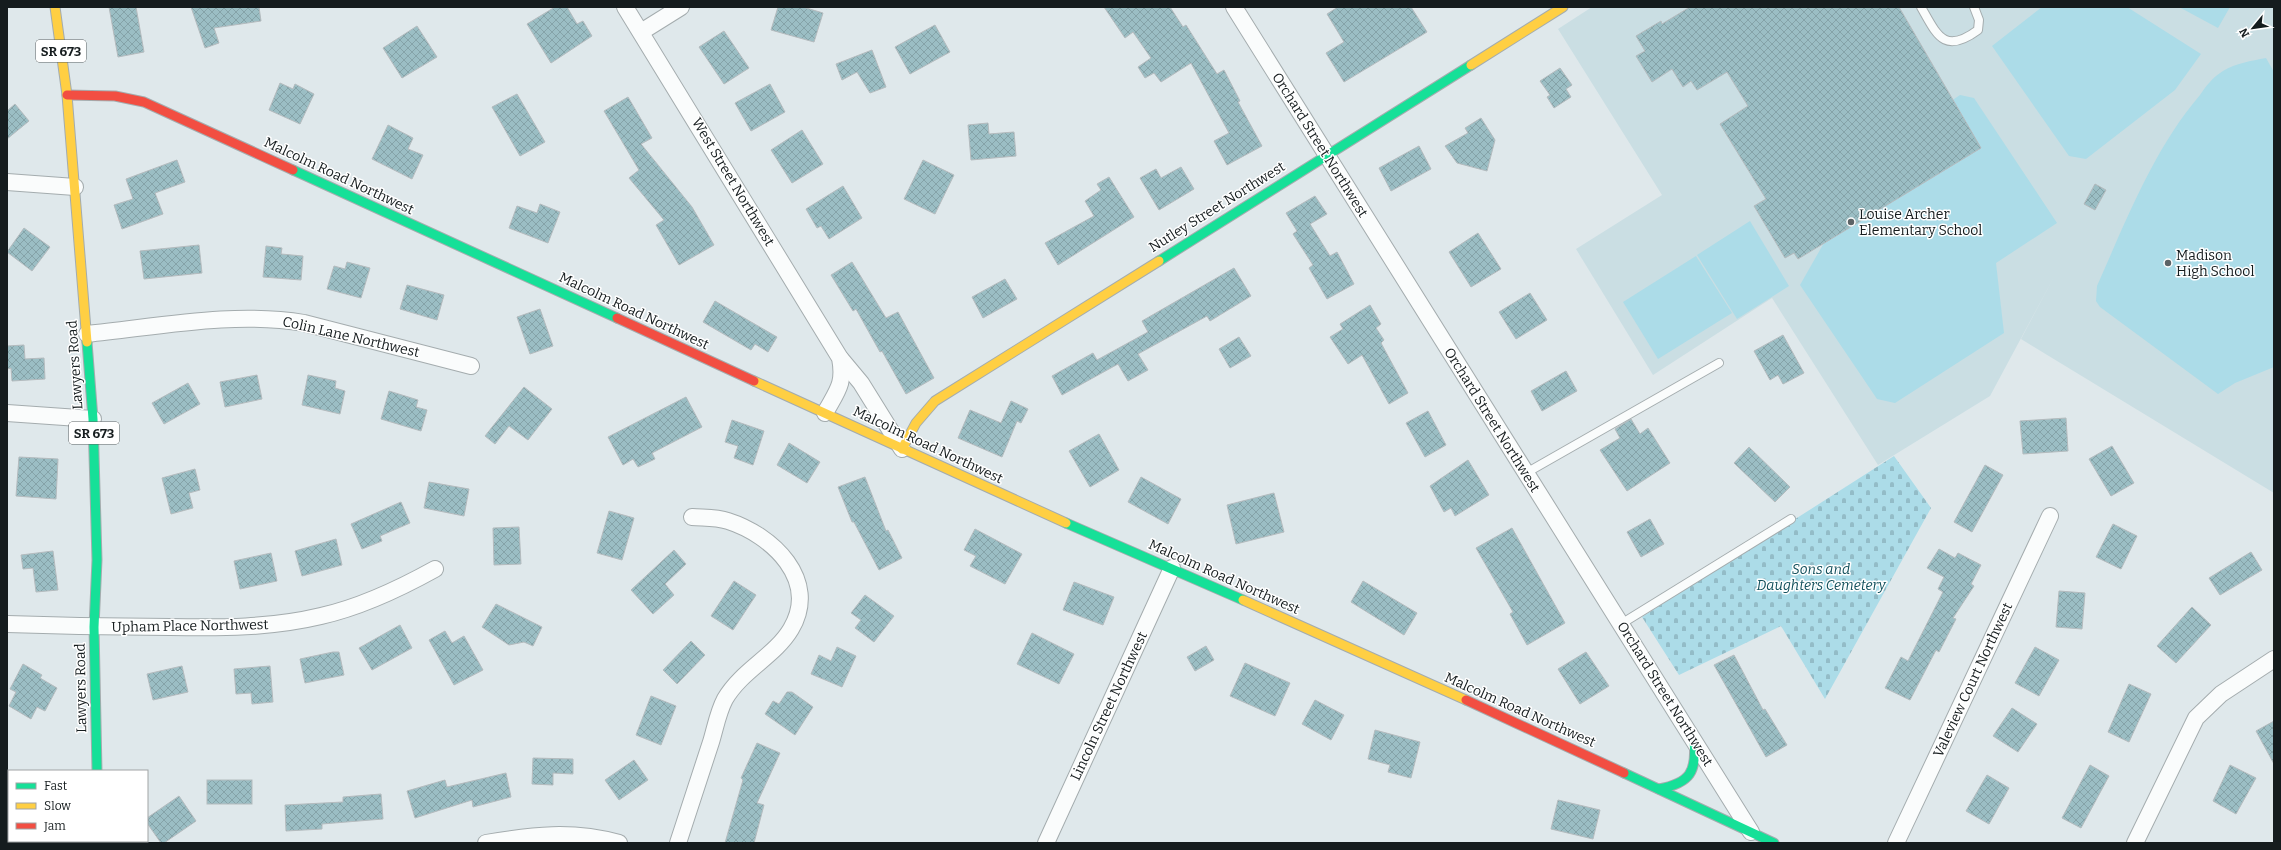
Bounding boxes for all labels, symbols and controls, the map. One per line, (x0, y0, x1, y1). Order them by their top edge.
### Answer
north arrow (2233, 8, 2273, 48)
text: N (2237, 25, 2252, 39)
road number: SR 673 (36, 40, 86, 62)
street label: Orchard Street Northwest (1268, 70, 1372, 220)
street label: West Street Northwest (688, 115, 778, 249)
street label: Malcolm Road Northwest (261, 134, 417, 218)
street label: Nutley Street Northwest (1146, 158, 1288, 256)
place label: Louise Archer Elementary School (1859, 206, 1982, 239)
marker: Louise Archer Elementary School (1846, 217, 1856, 227)
place label: Madison High School (2176, 247, 2254, 280)
marker: Madison High School (2163, 258, 2173, 268)
street label: Malcolm Road Northwest (556, 269, 712, 353)
street label: Colin Lane Northwest (281, 313, 421, 361)
street label: Lawyers Road (63, 320, 87, 410)
street label: Orchard Street Northwest (1440, 345, 1544, 495)
street label: Malcolm Road Northwest (850, 403, 1006, 487)
road number: SR 673 (69, 422, 119, 444)
street label: Malcolm Road Northwest (1146, 536, 1302, 618)
park label: Sons and Daughters Cemetery (1756, 561, 1886, 594)
street label: Valeview Court Northwest (1930, 600, 2016, 760)
street label: Upham Place Northwest (111, 616, 269, 636)
street label: Orchard Street Northwest (1613, 619, 1717, 769)
street label: Lincoln Street Northwest (1067, 629, 1151, 783)
street label: Lawyers Road (72, 643, 90, 733)
street label: Malcolm Road Northwest (1442, 669, 1598, 751)
legend (8, 770, 148, 842)
text: Fast (44, 779, 68, 793)
text: Slow (44, 799, 71, 813)
text: Jam (43, 819, 66, 833)

